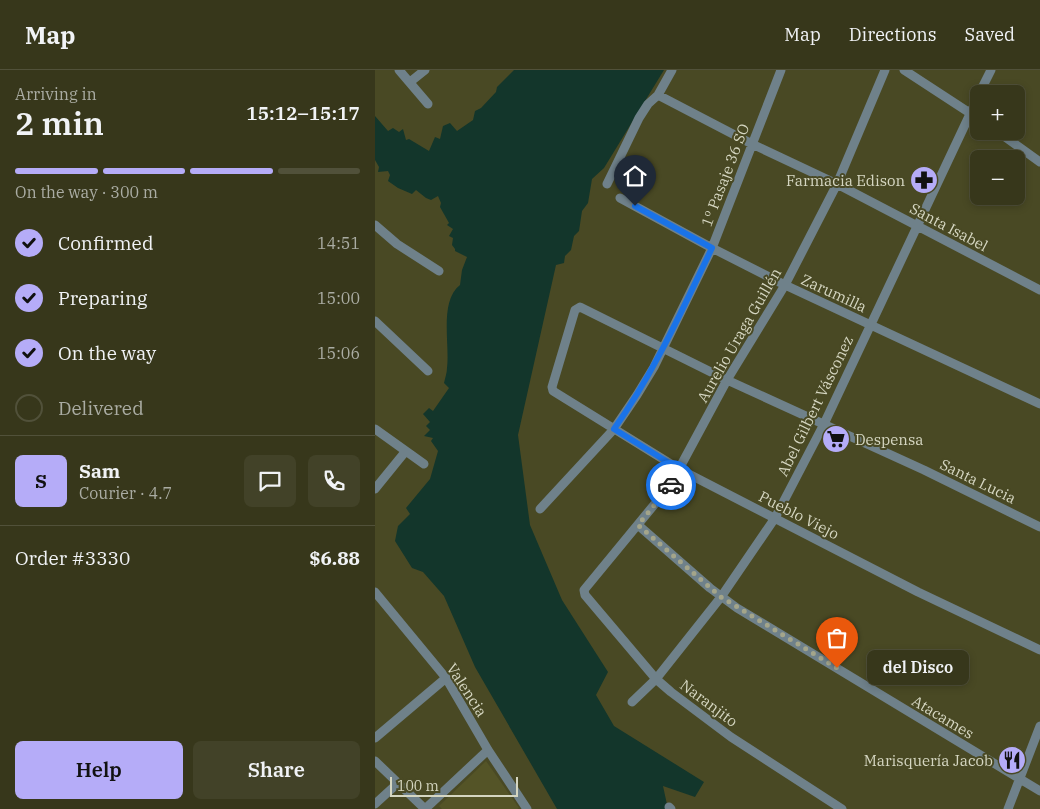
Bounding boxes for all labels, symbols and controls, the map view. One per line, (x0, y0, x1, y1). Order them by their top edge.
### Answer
text: Map (25, 19, 75, 51)
text: Map (784, 23, 821, 46)
text: Directions (849, 23, 937, 46)
text: Saved (965, 23, 1015, 46)
text: Arriving in (15, 84, 97, 104)
map controls (970, 85, 1025, 205)
button: + (970, 85, 1025, 140)
text: 15:12–15:17 (246, 101, 360, 125)
text: 2 min (15, 102, 104, 144)
street label: 1º Pasaje 36 SO (697, 121, 753, 229)
button: − (970, 150, 1025, 205)
pin (614, 155, 656, 206)
icon: home (621, 162, 649, 190)
pharmacy icon: Farmacia Edison (909, 165, 939, 195)
place label: Farmacia Edison (786, 171, 905, 190)
text: On the way · 300 m (15, 182, 158, 202)
street label: Santa Isabel (907, 198, 991, 256)
icon: check (15, 229, 43, 257)
text: Confirmed (58, 231, 153, 255)
text: 14:51 (317, 233, 360, 253)
street label: Aurelio Uraga Guillén (693, 264, 785, 406)
street label: Zarumilla (798, 270, 870, 316)
icon: check (15, 284, 43, 312)
text: Preparing (58, 286, 147, 310)
text: 15:00 (317, 288, 360, 308)
street label: Abel Gilbert Vásconez (773, 333, 857, 479)
icon: check (15, 339, 43, 367)
text: On the way (58, 341, 156, 365)
text: 15:06 (317, 343, 360, 363)
text: Delivered (58, 396, 144, 420)
supermarket icon: Despensa (821, 424, 851, 454)
place label: Despensa (855, 430, 923, 449)
street label: Santa Lucia (937, 454, 1019, 508)
button: chat (244, 455, 296, 507)
button: phone (308, 455, 360, 507)
text: Sam (79, 459, 120, 483)
courier (646, 460, 696, 510)
text: S (35, 469, 47, 493)
icon: car (657, 471, 685, 499)
text: Courier · 4.7 (79, 483, 172, 503)
street label: Pueblo Viejo (756, 487, 842, 543)
text: Order #3330 (15, 546, 130, 570)
text: $6.88 (309, 546, 360, 570)
pin (816, 617, 858, 668)
icon: bag (823, 624, 851, 652)
callout: del Disco (867, 650, 969, 686)
text: del Disco (883, 657, 953, 677)
street label: Valencia (443, 660, 491, 720)
street label: Naranjito (676, 675, 742, 731)
street label: Atacames (908, 691, 978, 743)
button: Help (15, 741, 183, 799)
button: Share (193, 741, 360, 799)
restaurant icon: Marisquería Jacob (997, 745, 1027, 775)
place label: Marisquería Jacob (864, 751, 993, 770)
scale bar (390, 774, 517, 797)
text: 100 m (397, 777, 439, 795)

